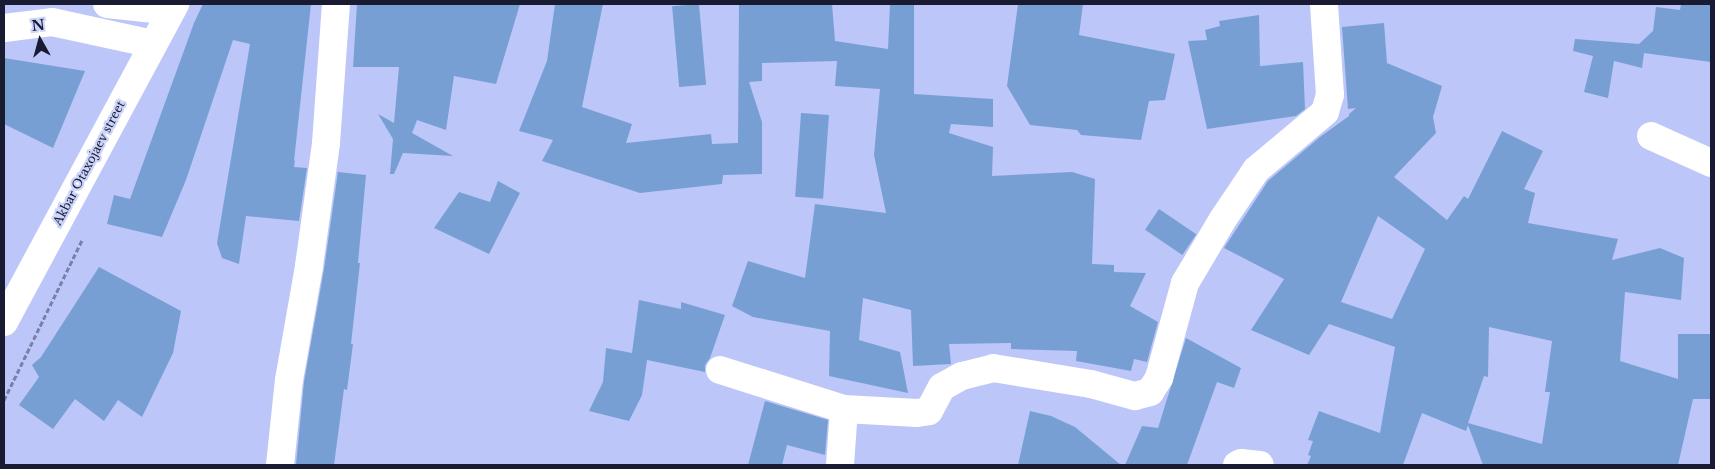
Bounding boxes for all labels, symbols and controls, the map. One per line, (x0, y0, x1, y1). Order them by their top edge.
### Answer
north arrow (15, 15, 65, 65)
text: N (31, 15, 46, 35)
street label: Akbar Otaxojaev street (50, 98, 128, 228)

